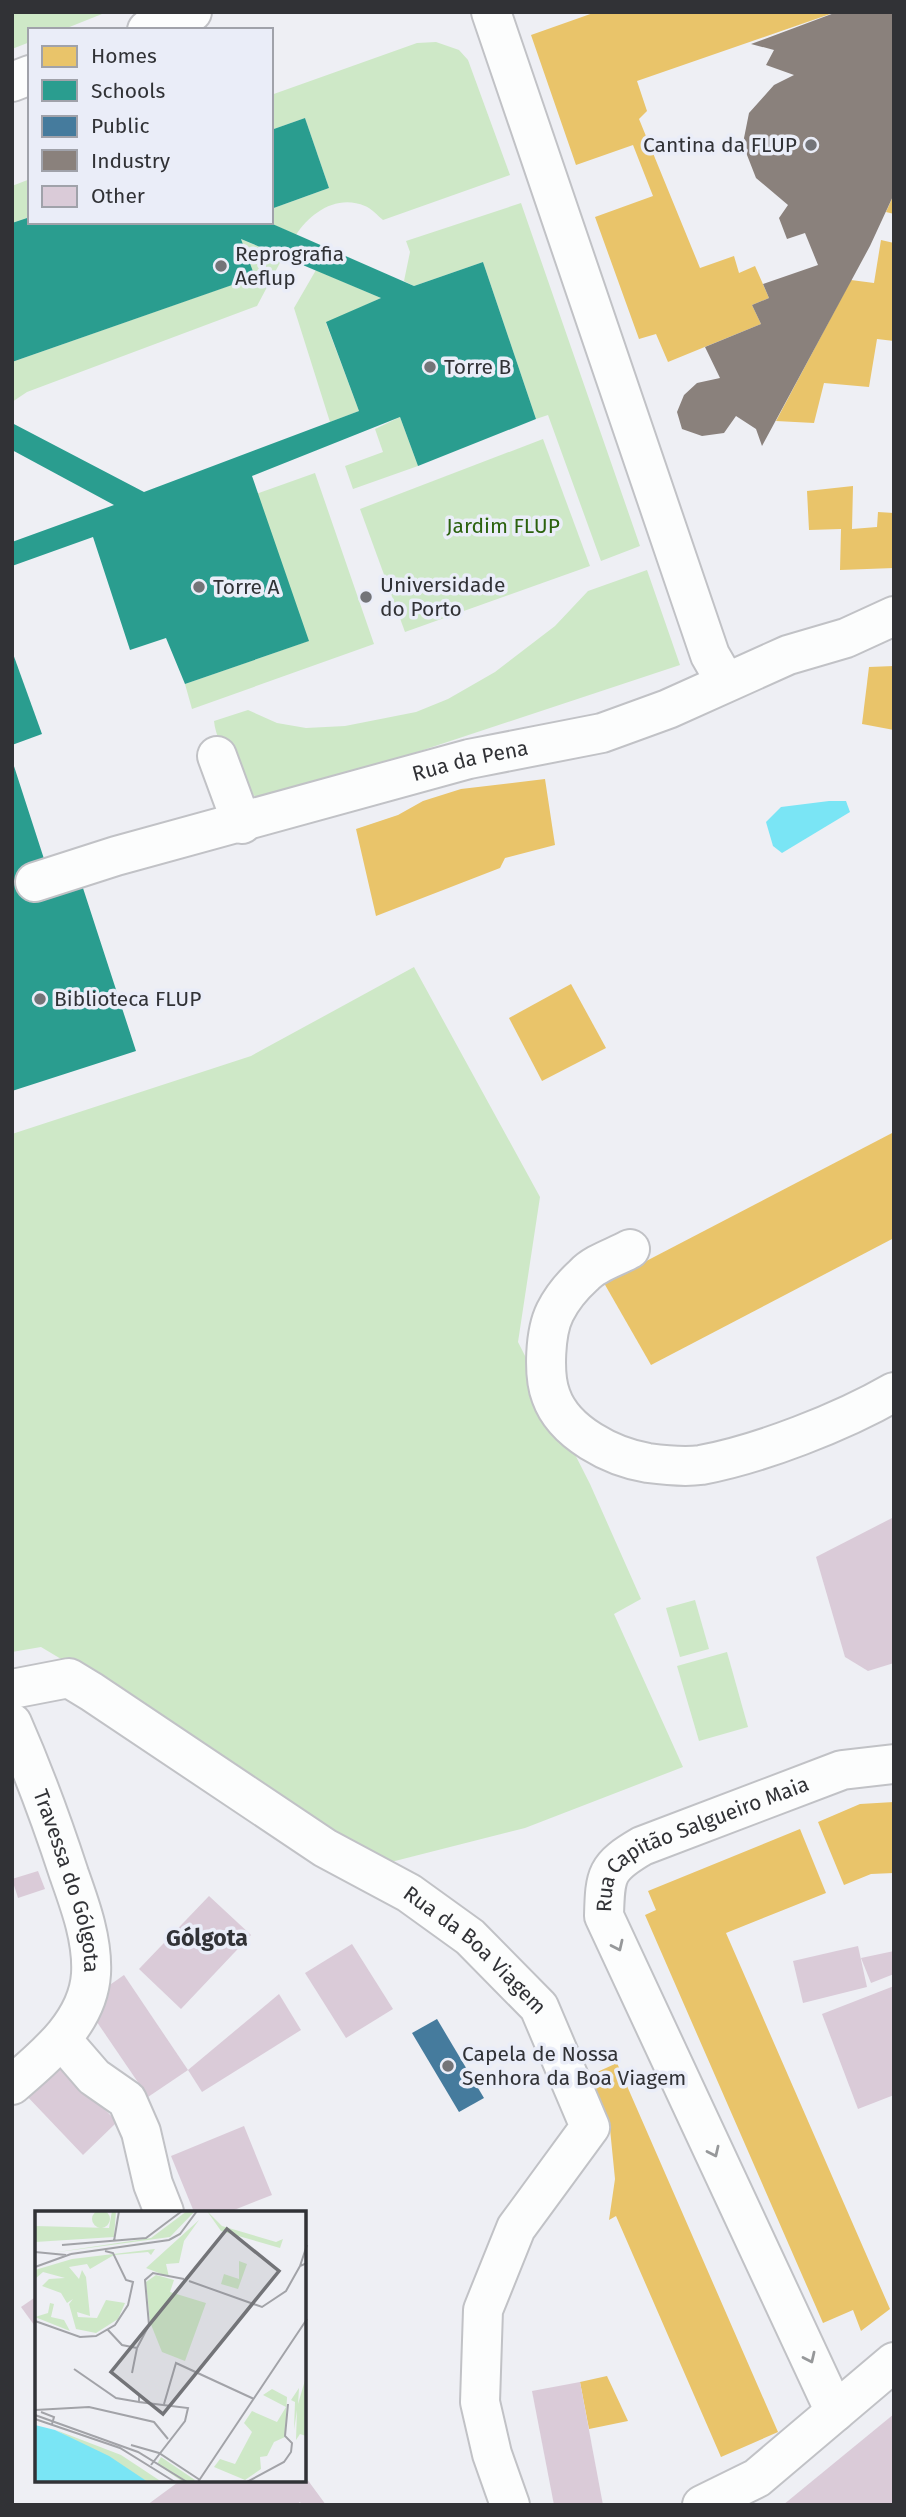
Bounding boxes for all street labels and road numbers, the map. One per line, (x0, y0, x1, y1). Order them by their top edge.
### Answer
street label: Rua da Pena (409, 735, 530, 787)
street label: Rua Capitão Salgueiro Maia (591, 1771, 813, 1912)
street label: Travessa do Gólgota (27, 1786, 104, 1973)
street label: Rua da Boa Viagem (398, 1880, 552, 2020)

